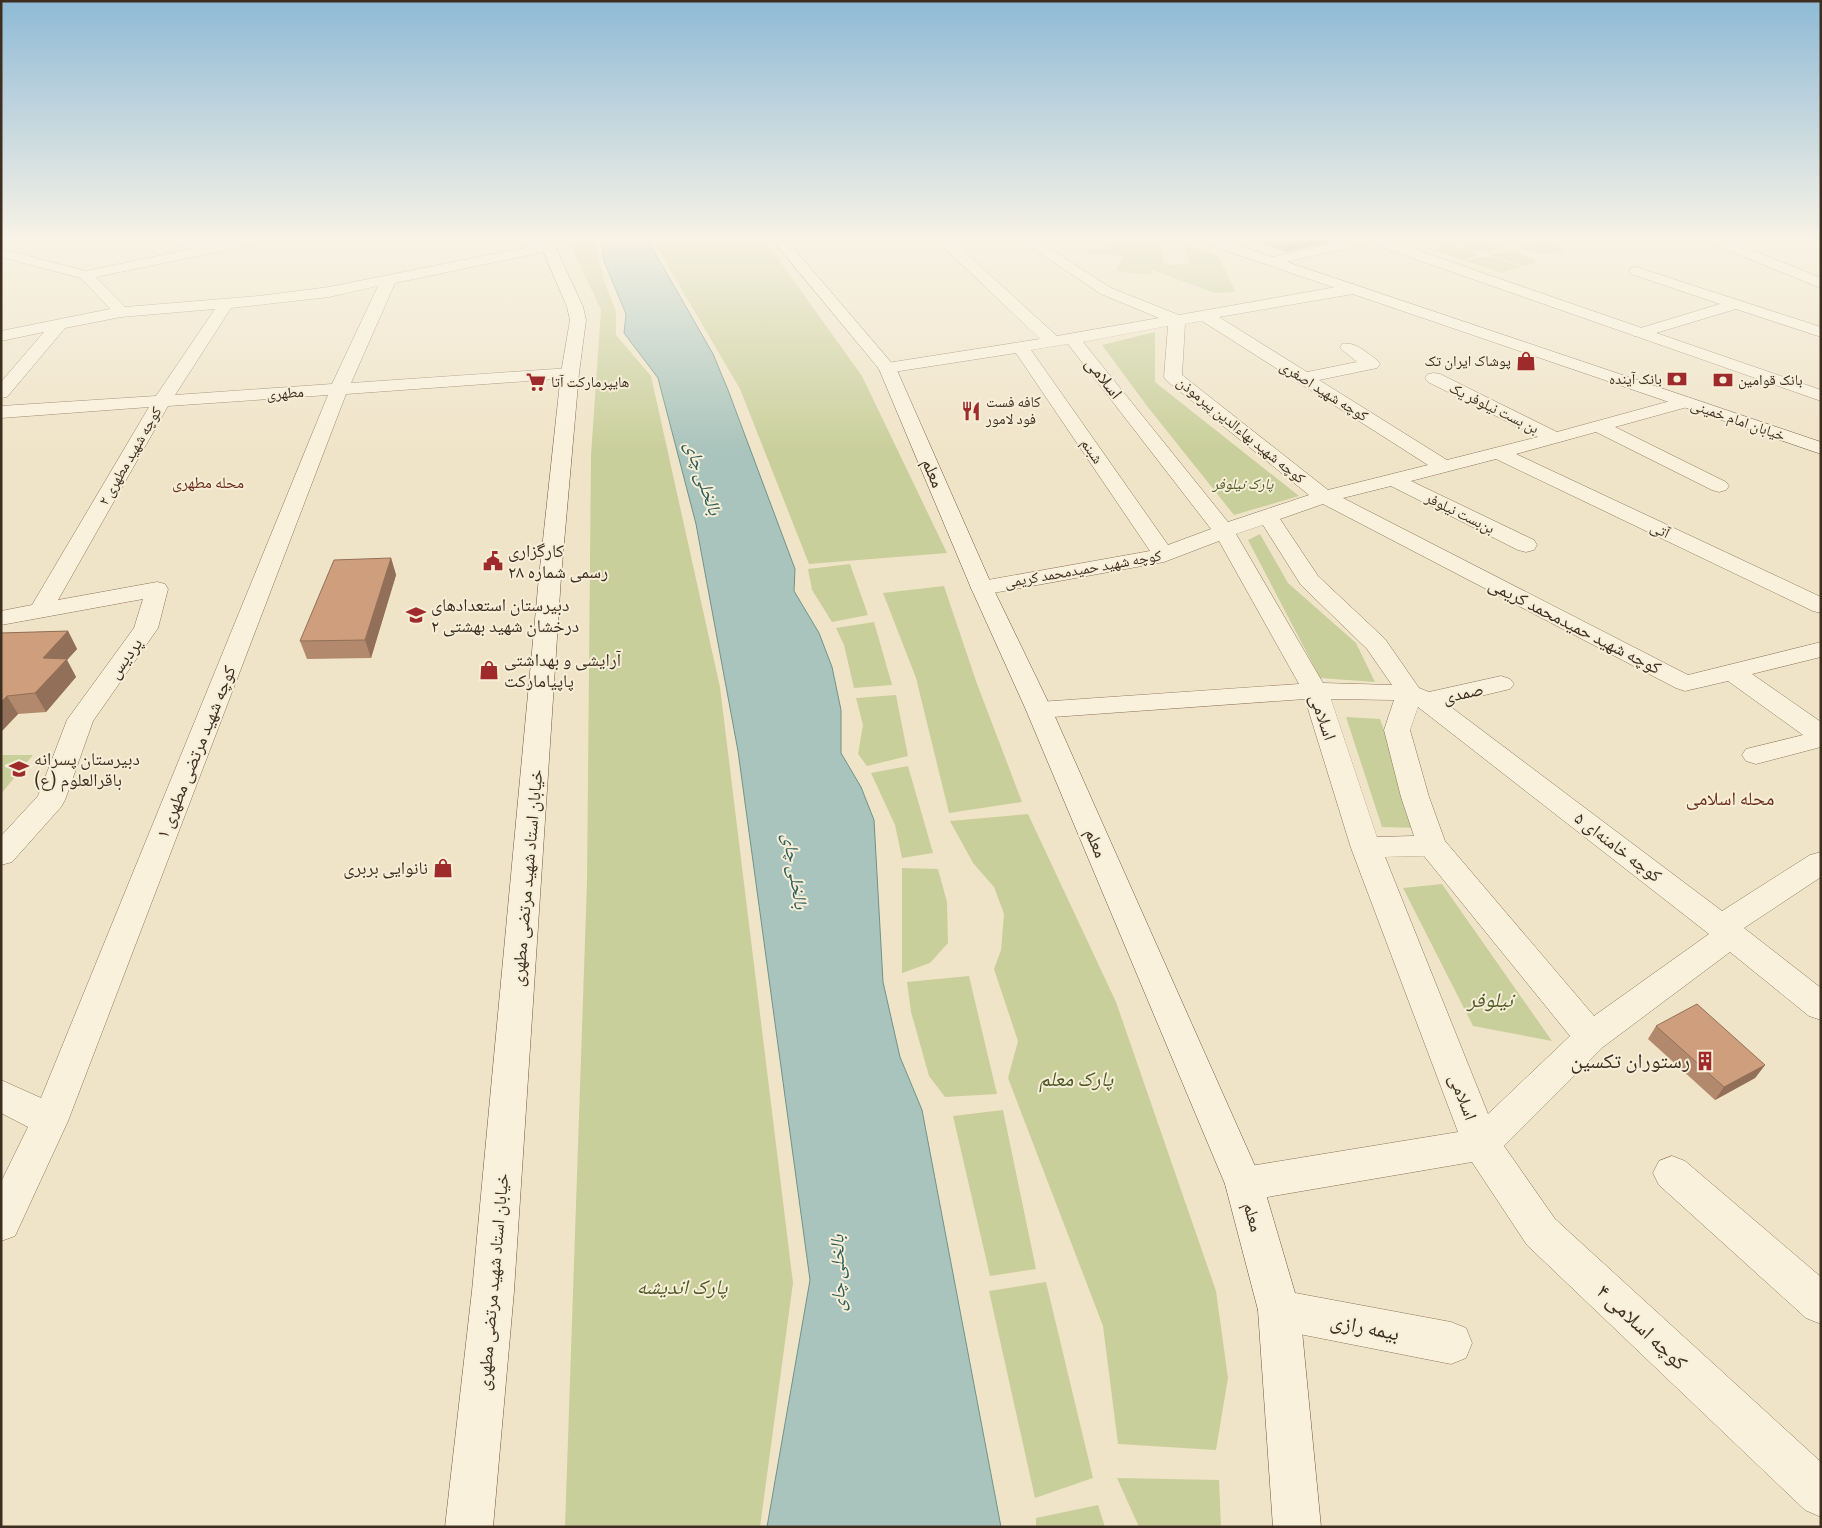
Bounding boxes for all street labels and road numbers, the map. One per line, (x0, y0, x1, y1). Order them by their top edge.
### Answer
street label: اسلامی (1080, 350, 1130, 404)
street label: کوچه شهید اصغری (1276, 353, 1374, 426)
street label: کوچه شهید بهاءالدین پیرموذن (1172, 370, 1311, 488)
street label: بن بست نیلوفر یک (1446, 375, 1544, 438)
street label: مطهری (265, 379, 304, 404)
street label: خیابان امام خمینی (1688, 392, 1789, 446)
street label: کوچه شهید مطهری ۲ (91, 402, 166, 509)
street label: شبنم (1076, 433, 1110, 468)
street label: معلم (916, 454, 953, 491)
street label: بن‌بست نیلوفر (1421, 484, 1499, 538)
street label: آتی (1647, 514, 1675, 544)
street label: کوچه شهید حمیدمحمد کریمی (1002, 542, 1163, 593)
street label: کوچه شهید حمیدمحمد کریمی (1485, 569, 1667, 680)
street label: پردیس (100, 631, 148, 683)
street label: کوچه شهید مرتضی مطهری ۱ (148, 660, 242, 842)
street label: صمدی (1440, 674, 1486, 709)
street label: اسلامی (1304, 690, 1345, 743)
street label: خیابان استاد شهید مرتضی مطهری (503, 768, 548, 988)
street label: کوچه خامنه‌ای ۵ (1569, 804, 1669, 888)
street label: معلم (1079, 824, 1116, 861)
street label: اسلامی (1443, 1069, 1486, 1124)
street label: خیابان استاد شهید مرتضی مطهری (469, 1172, 514, 1392)
street label: معلم (1237, 1199, 1271, 1235)
street label: کوچه اسلامی ۴ (1591, 1275, 1696, 1376)
street label: بیمه رازی (1328, 1303, 1403, 1346)

